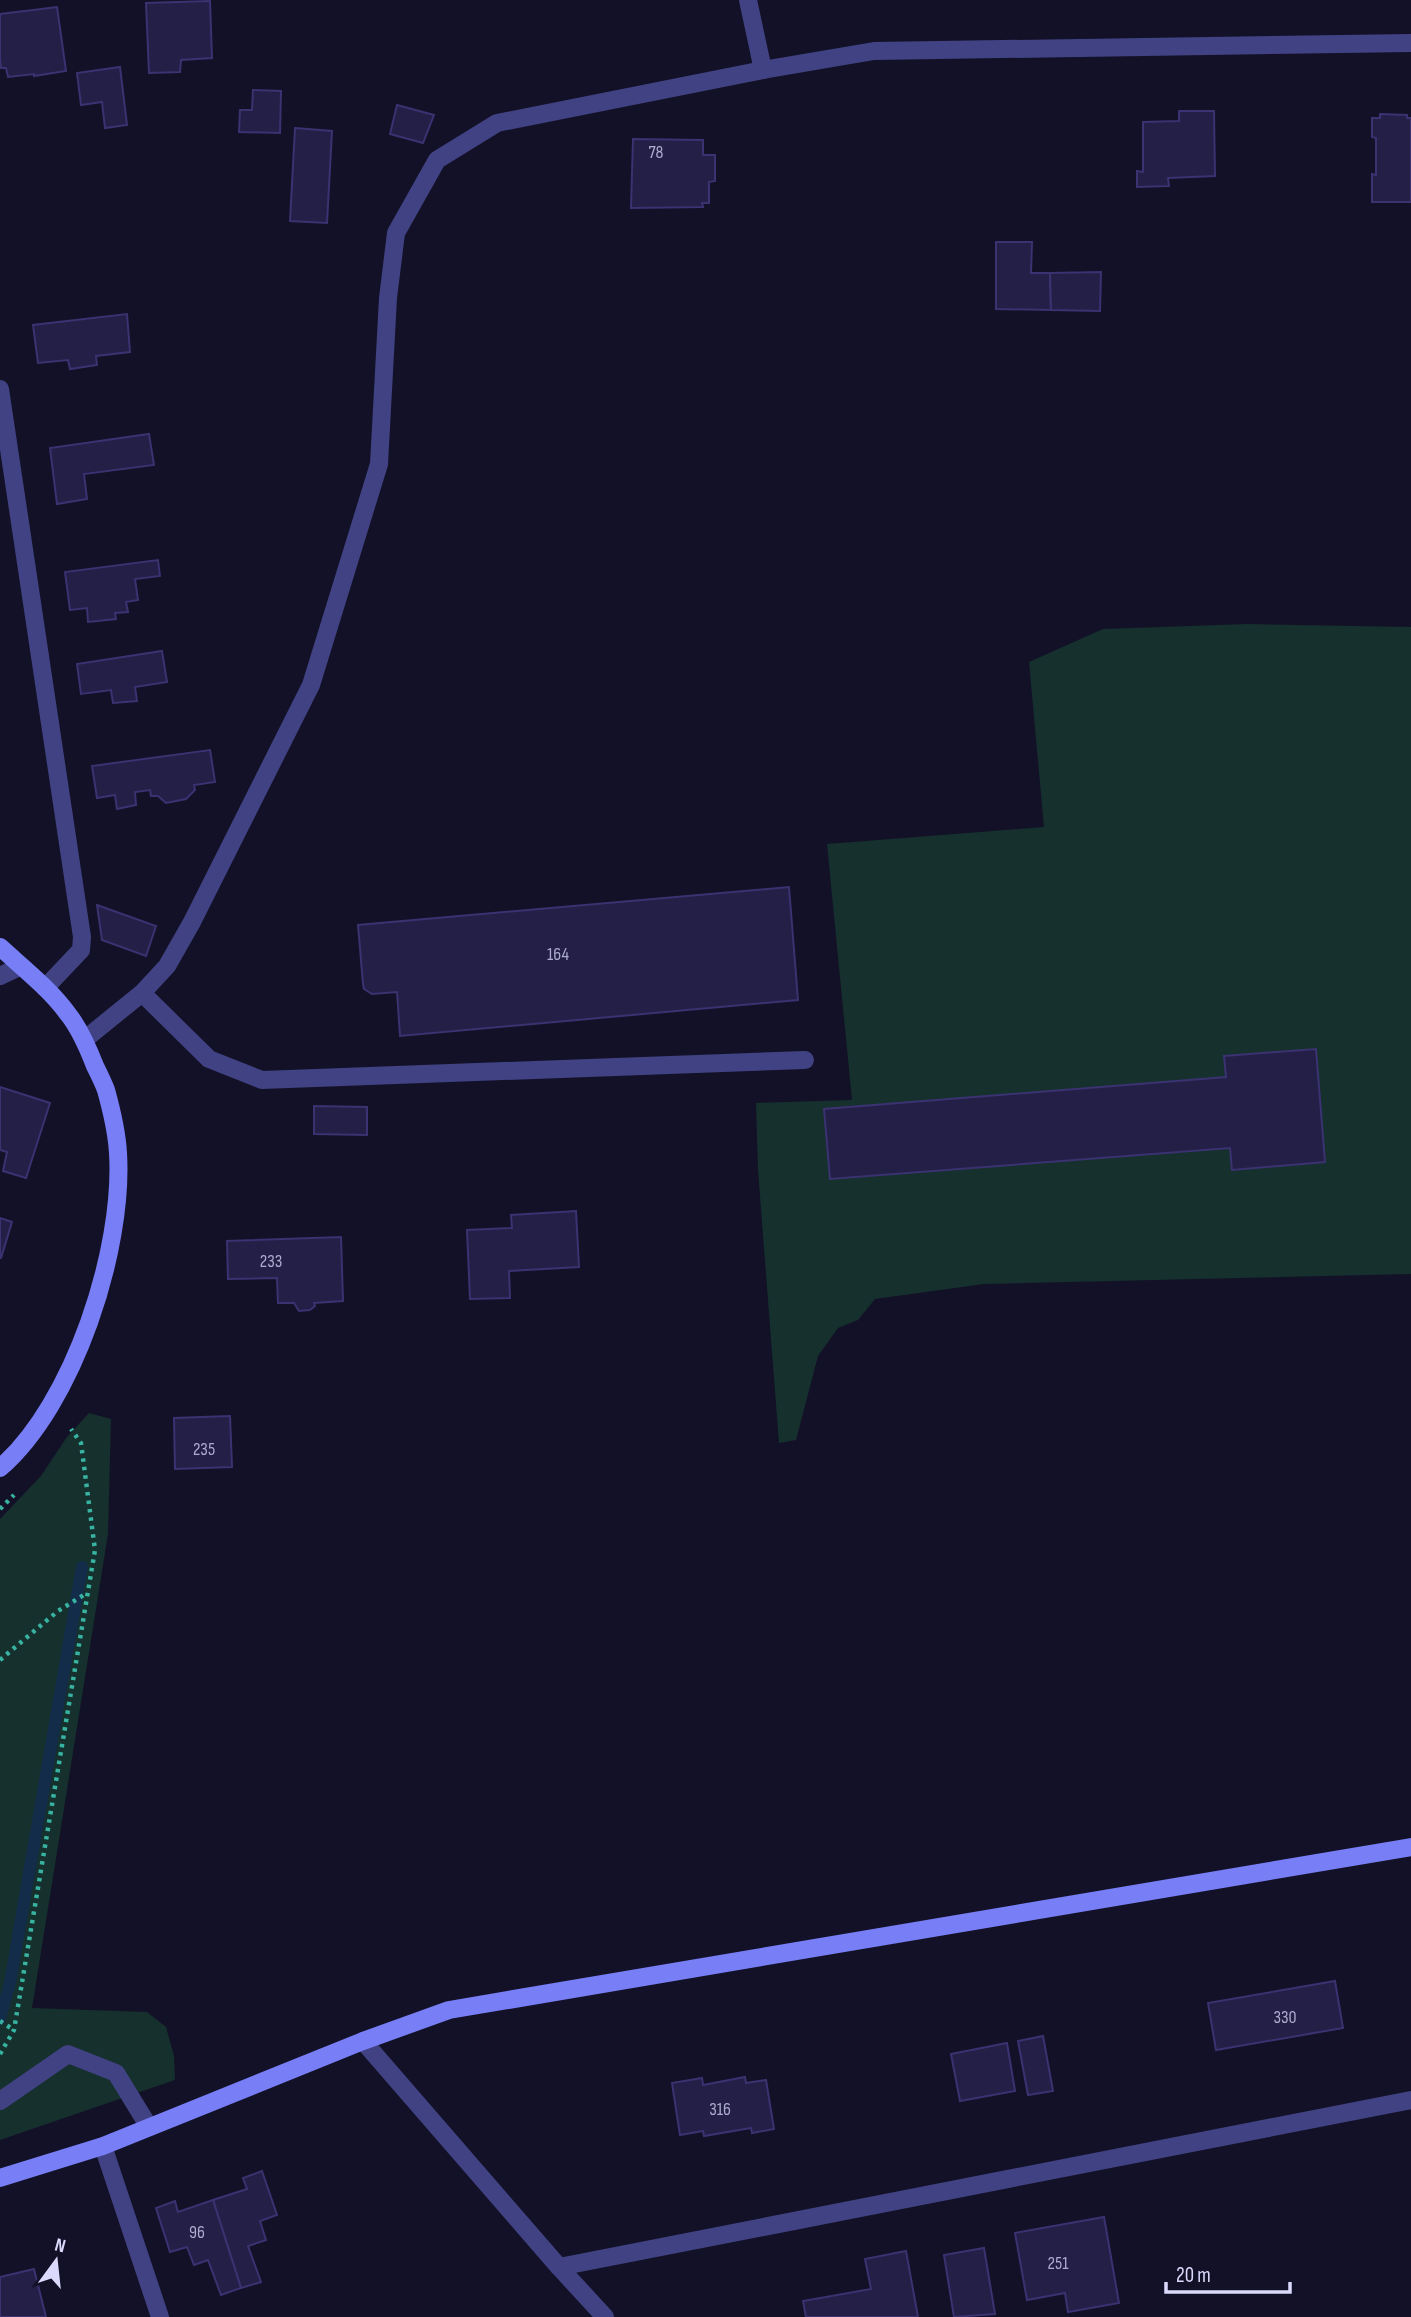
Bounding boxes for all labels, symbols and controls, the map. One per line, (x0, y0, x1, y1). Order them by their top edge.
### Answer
house number: 78 (648, 142, 664, 163)
house number: 164 (547, 944, 569, 965)
house number: 233 (260, 1251, 282, 1272)
house number: 235 (193, 1439, 215, 1460)
house number: 330 (1273, 2007, 1297, 2028)
house number: 316 (709, 2099, 731, 2120)
house number: 96 (189, 2222, 205, 2243)
north arrow (21, 2226, 91, 2296)
text: N (52, 2234, 68, 2258)
scale bar (1166, 2250, 1290, 2294)
house number: 251 (1048, 2253, 1069, 2274)
text: 20 m (1176, 2263, 1211, 2288)

